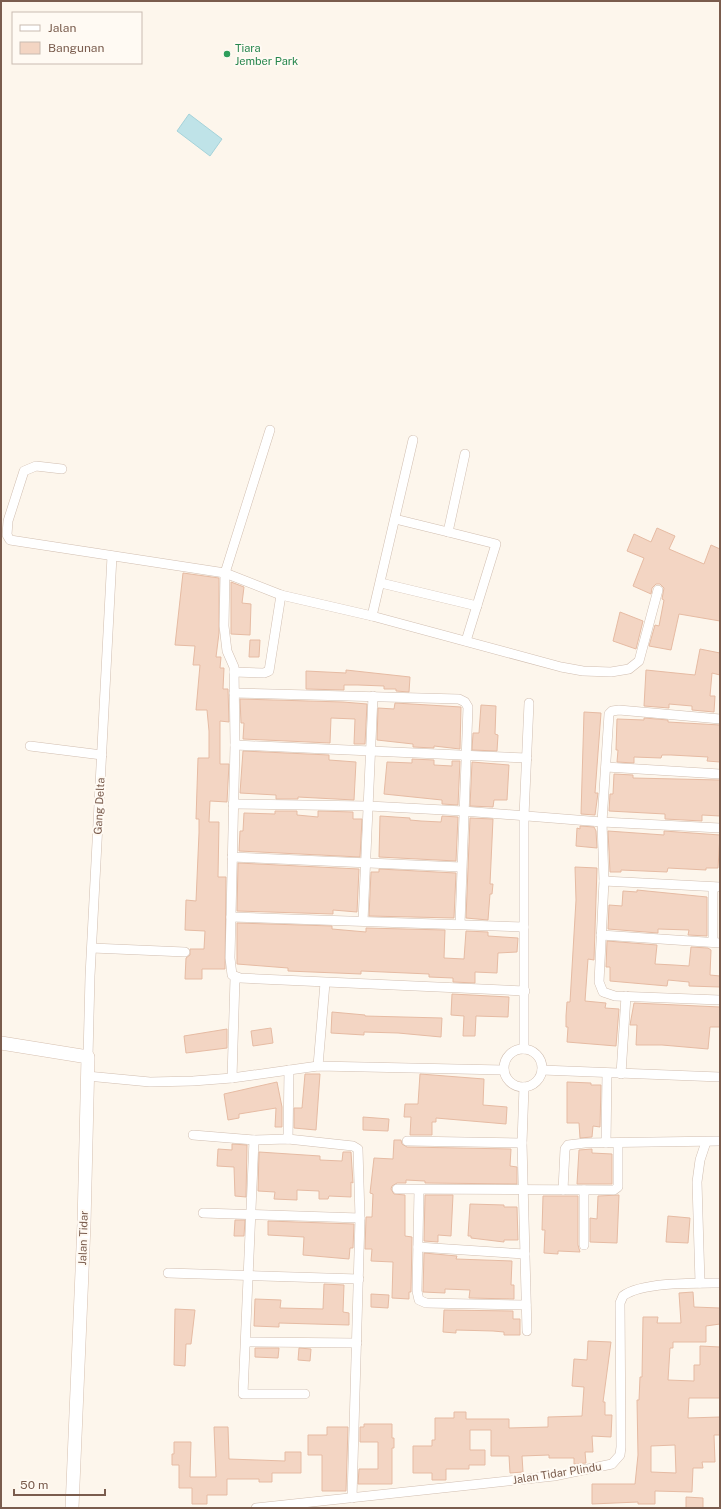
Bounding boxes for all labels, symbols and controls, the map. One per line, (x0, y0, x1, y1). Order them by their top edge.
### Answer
legend (12, 12, 142, 64)
text: Jalan (48, 21, 77, 35)
text: Bangunan (48, 41, 104, 55)
place label: Tiara Jember Park (235, 42, 298, 67)
marker: Tiara Jember Park (222, 49, 232, 59)
street label: Gang Delta (92, 777, 106, 835)
street label: Jalan Tidar (76, 1210, 90, 1266)
street label: Jalan Tidar Plindu (512, 1460, 602, 1486)
scale bar (14, 1471, 105, 1497)
text: 50 m (20, 1478, 48, 1492)

